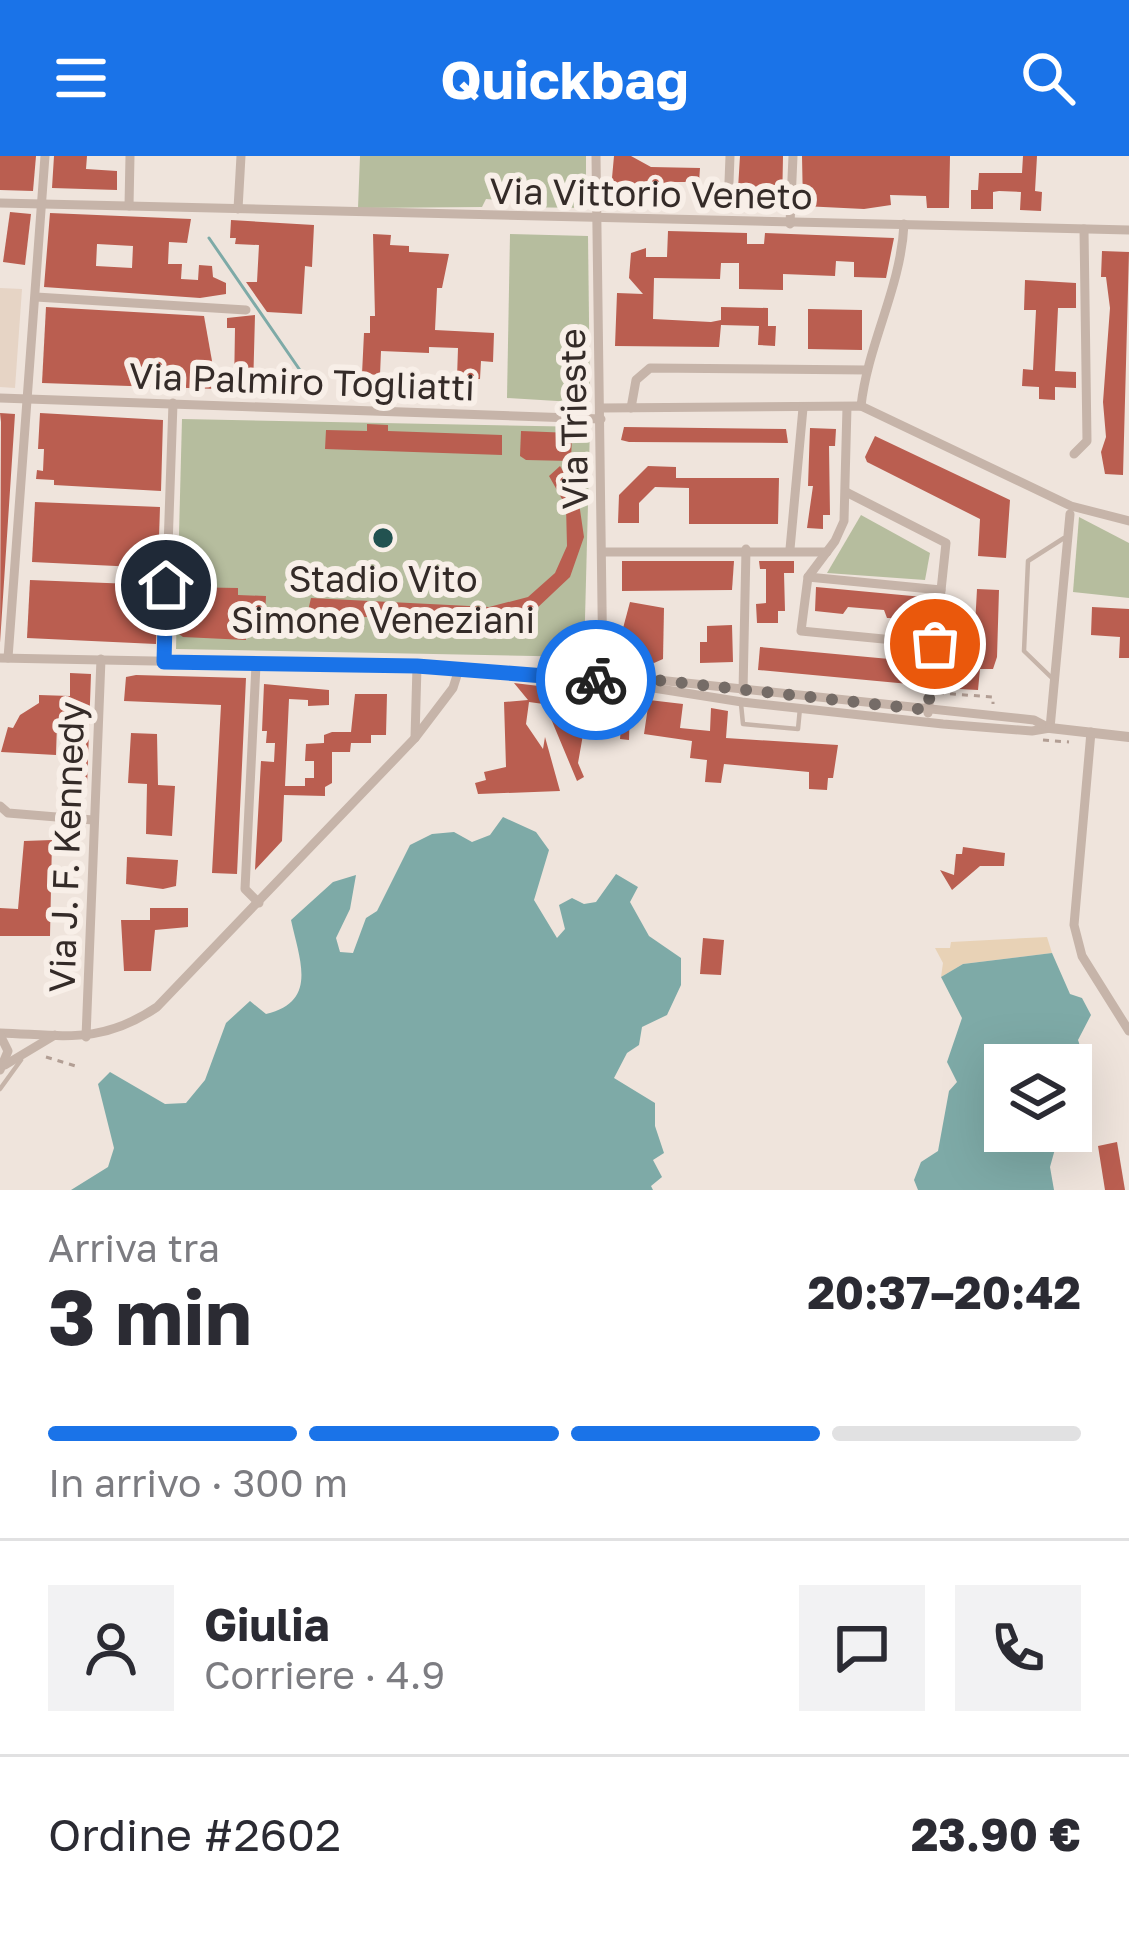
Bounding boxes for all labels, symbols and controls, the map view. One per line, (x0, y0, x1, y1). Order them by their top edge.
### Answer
icon: menu (48, 45, 114, 111)
icon: search (1015, 45, 1081, 111)
text: Quickbag (440, 46, 689, 111)
street label: Via Vittorio Veneto (489, 169, 813, 217)
street label: Via Trieste (550, 328, 596, 510)
street label: Via Palmiro Togliatti (128, 353, 476, 409)
marker: Stadio Vito Simone Veneziani (370, 525, 396, 551)
pin (115, 534, 217, 636)
icon: home (133, 552, 199, 618)
place label: Stadio Vito Simone Veneziani (231, 557, 535, 641)
pin (884, 593, 986, 695)
icon: bag (902, 611, 968, 677)
courier (536, 620, 656, 740)
icon: bike (563, 647, 629, 713)
street label: Via J. F. Kennedy (39, 701, 93, 993)
map controls (984, 1044, 1092, 1152)
button: layers (984, 1044, 1092, 1152)
text: Arriva tra (48, 1224, 220, 1271)
text: 20:37–20:42 (807, 1265, 1081, 1319)
text: 3 min (48, 1269, 252, 1362)
text: In arrivo · 300 m (48, 1459, 348, 1506)
button: person (48, 1585, 174, 1711)
button: chat (799, 1585, 925, 1711)
button: phone (955, 1585, 1081, 1711)
text: Giulia (204, 1597, 330, 1651)
text: Corriere · 4.9 (204, 1651, 445, 1698)
text: Ordine #2602 (48, 1807, 341, 1861)
text: 23.90 € (911, 1807, 1081, 1861)

